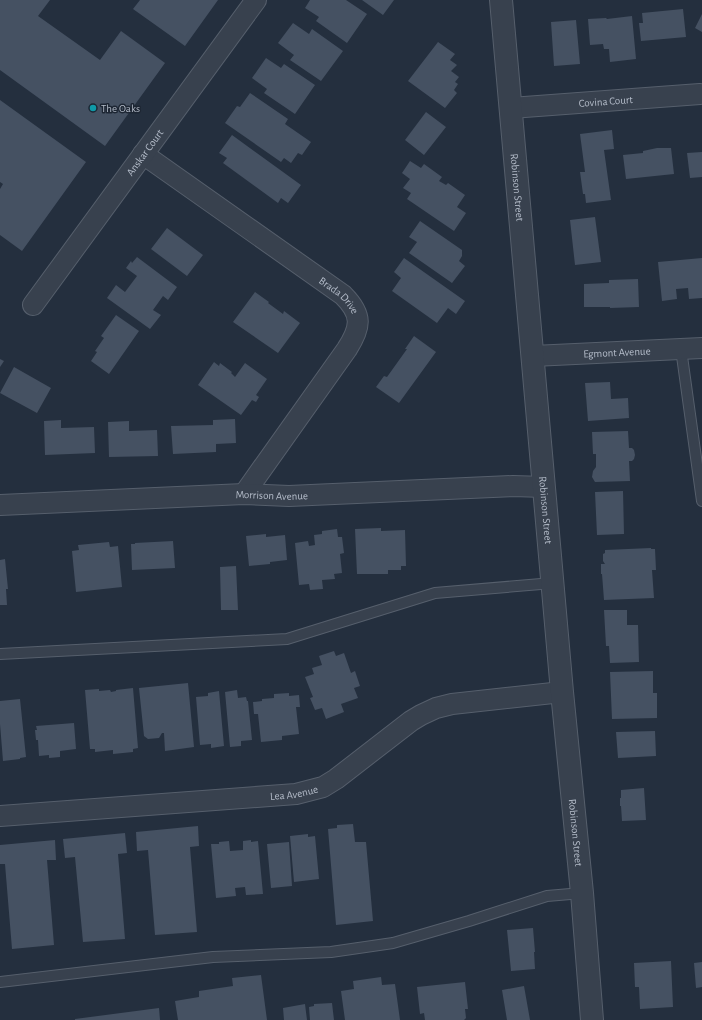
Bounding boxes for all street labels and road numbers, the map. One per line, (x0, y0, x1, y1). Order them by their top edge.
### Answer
street label: Covina Court (578, 94, 634, 109)
street label: Anskar Court (124, 127, 166, 178)
street label: Robinson Street (509, 153, 526, 222)
street label: Brada Drive (317, 275, 361, 316)
street label: Egmont Avenue (583, 345, 651, 360)
street label: Robinson Street (537, 476, 554, 545)
street label: Morrison Avenue (235, 489, 308, 502)
street label: Lea Avenue (270, 784, 319, 802)
street label: Robinson Street (567, 798, 584, 868)

